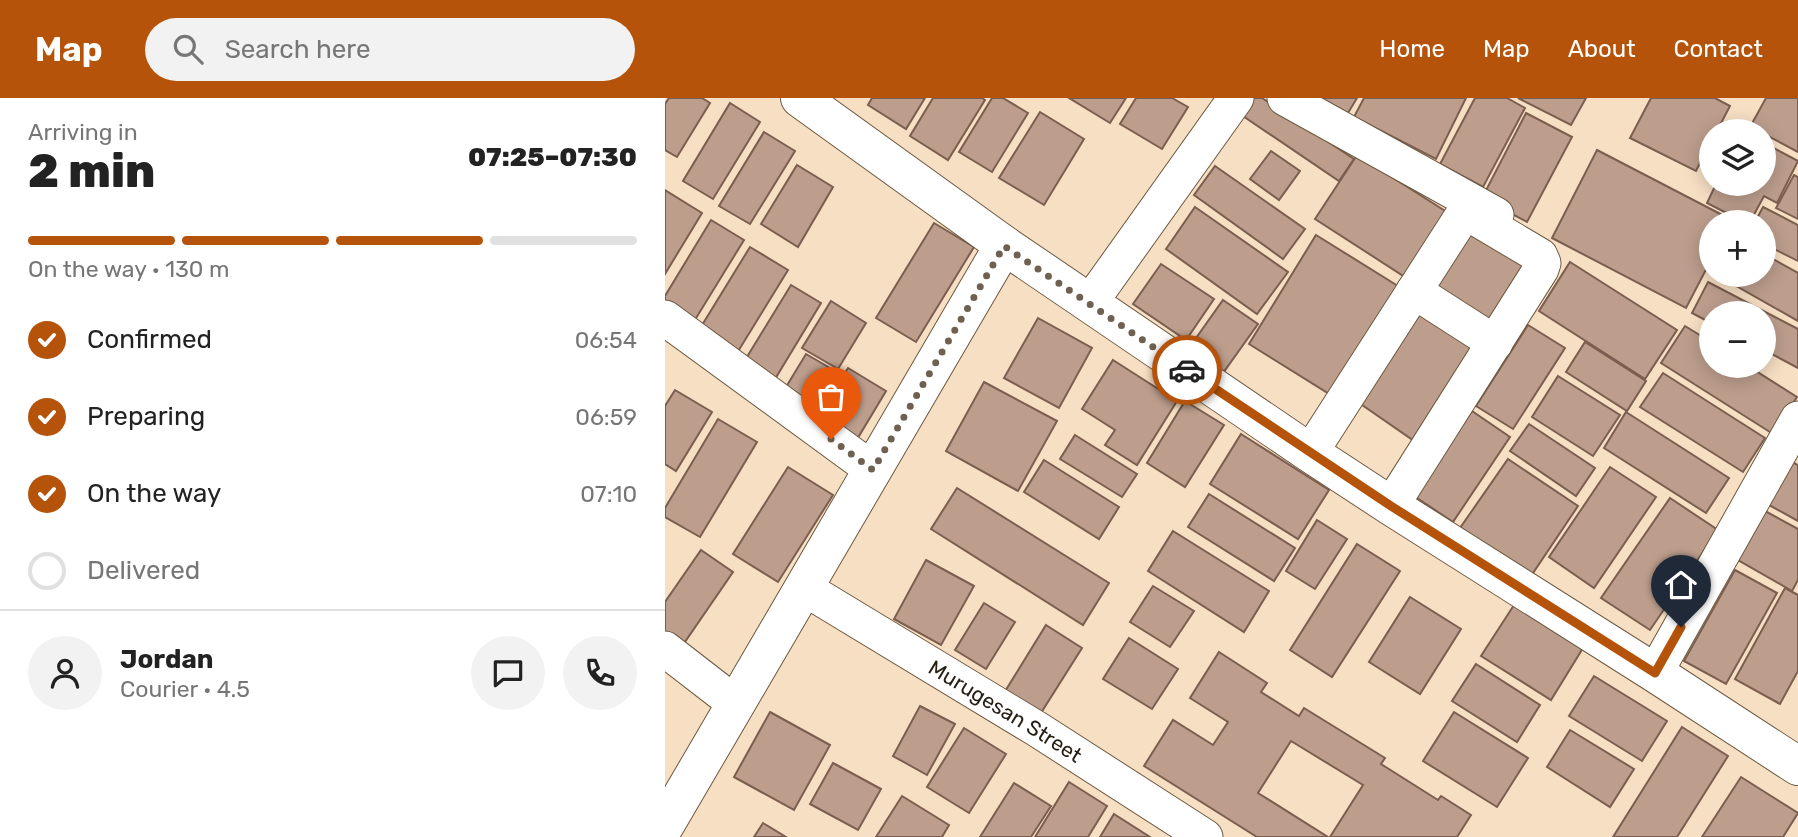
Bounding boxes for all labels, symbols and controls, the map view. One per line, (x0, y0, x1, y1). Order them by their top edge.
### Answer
search box (145, 18, 635, 81)
text: Map (35, 30, 103, 69)
icon: search (169, 30, 207, 68)
text: Search here (225, 34, 370, 65)
text: Home (1379, 35, 1445, 63)
text: Map (1483, 35, 1530, 63)
text: About (1568, 35, 1636, 63)
text: Contact (1674, 35, 1763, 63)
text: Arriving in (28, 118, 138, 146)
map controls (1699, 119, 1776, 378)
button: layers (1699, 119, 1776, 196)
text: 07:25–07:30 (468, 142, 637, 173)
text: 2 min (28, 144, 155, 199)
button: + (1699, 210, 1776, 287)
text: On the way · 130 m (28, 255, 229, 283)
button: − (1699, 301, 1776, 378)
icon: check (28, 321, 66, 359)
text: Confirmed (87, 324, 212, 355)
text: 06:54 (575, 326, 637, 354)
courier (1152, 335, 1222, 405)
icon: car (1168, 351, 1206, 389)
pin (801, 367, 861, 439)
icon: bag (812, 378, 850, 416)
icon: check (28, 398, 66, 436)
text: Preparing (87, 401, 205, 432)
text: 06:59 (575, 403, 637, 431)
icon: check (28, 475, 66, 513)
text: On the way (87, 478, 221, 509)
text: 07:10 (580, 480, 637, 508)
text: Delivered (87, 555, 200, 586)
pin (1651, 555, 1711, 627)
icon: home (1662, 566, 1700, 604)
button: person (28, 636, 102, 710)
button: chat (471, 636, 545, 710)
button: phone (563, 636, 637, 710)
text: Jordan (120, 644, 213, 675)
street label: Murugesan Street (924, 654, 1087, 767)
text: Courier · 4.5 (120, 675, 250, 703)

